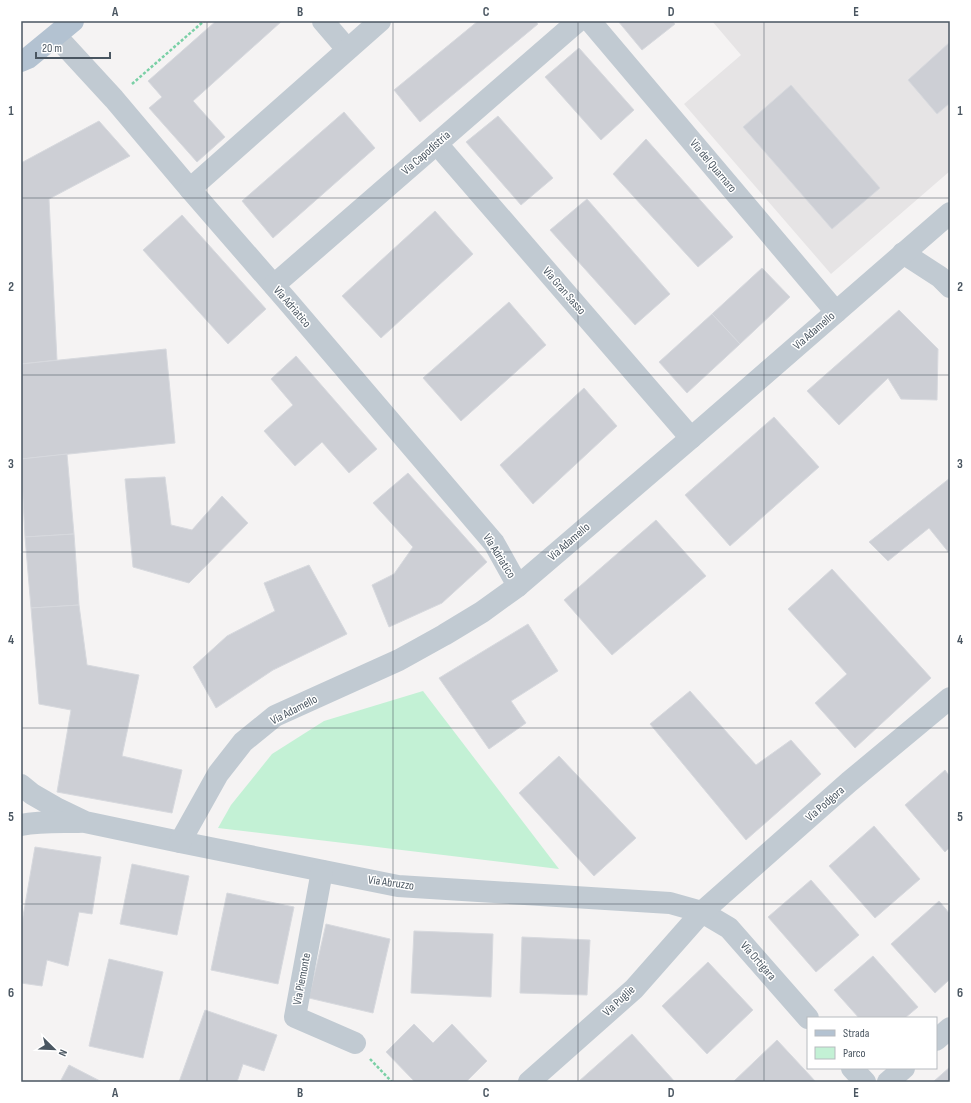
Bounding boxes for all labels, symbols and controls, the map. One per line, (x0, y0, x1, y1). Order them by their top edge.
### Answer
text: A (111, 4, 119, 20)
text: B (297, 4, 303, 20)
text: C (483, 4, 490, 20)
text: D (668, 4, 675, 20)
text: E (853, 4, 859, 20)
scale bar (36, 34, 110, 60)
text: 20 m (42, 41, 62, 56)
text: 1 (8, 103, 14, 119)
text: 1 (957, 103, 963, 119)
street label: Via Capodistria (398, 127, 454, 178)
street label: Via del Quarnaro (686, 136, 740, 196)
street label: Via Gran Sasso (539, 264, 589, 318)
text: 2 (8, 279, 14, 295)
text: 2 (957, 279, 963, 295)
street label: Via Adriatico (270, 283, 314, 331)
street label: Via Adamello (790, 309, 838, 353)
text: 3 (8, 456, 14, 472)
text: 3 (957, 456, 963, 472)
street label: Via Adamello (545, 520, 593, 564)
street label: Via Adriatico (479, 531, 519, 581)
text: 4 (8, 632, 14, 648)
text: 4 (957, 632, 963, 648)
street label: Via Adamello (268, 692, 320, 728)
street label: Via Podgora (802, 783, 848, 825)
text: 5 (8, 809, 14, 825)
text: 5 (957, 809, 963, 825)
street label: Via Abruzzo (367, 872, 415, 894)
street label: Via Ortigara (737, 938, 779, 984)
street label: Via Piemonte (290, 952, 314, 1006)
street label: Via Puglie (600, 982, 638, 1020)
text: 6 (8, 985, 14, 1001)
text: 6 (957, 985, 963, 1001)
legend (807, 1017, 937, 1069)
text: Strada (843, 1026, 870, 1041)
north arrow (34, 1029, 74, 1069)
text: Parco (843, 1046, 866, 1061)
text: N (56, 1047, 70, 1058)
text: A (111, 1085, 119, 1101)
text: B (297, 1085, 303, 1101)
text: C (483, 1085, 490, 1101)
text: D (668, 1085, 675, 1101)
text: E (853, 1085, 859, 1101)

